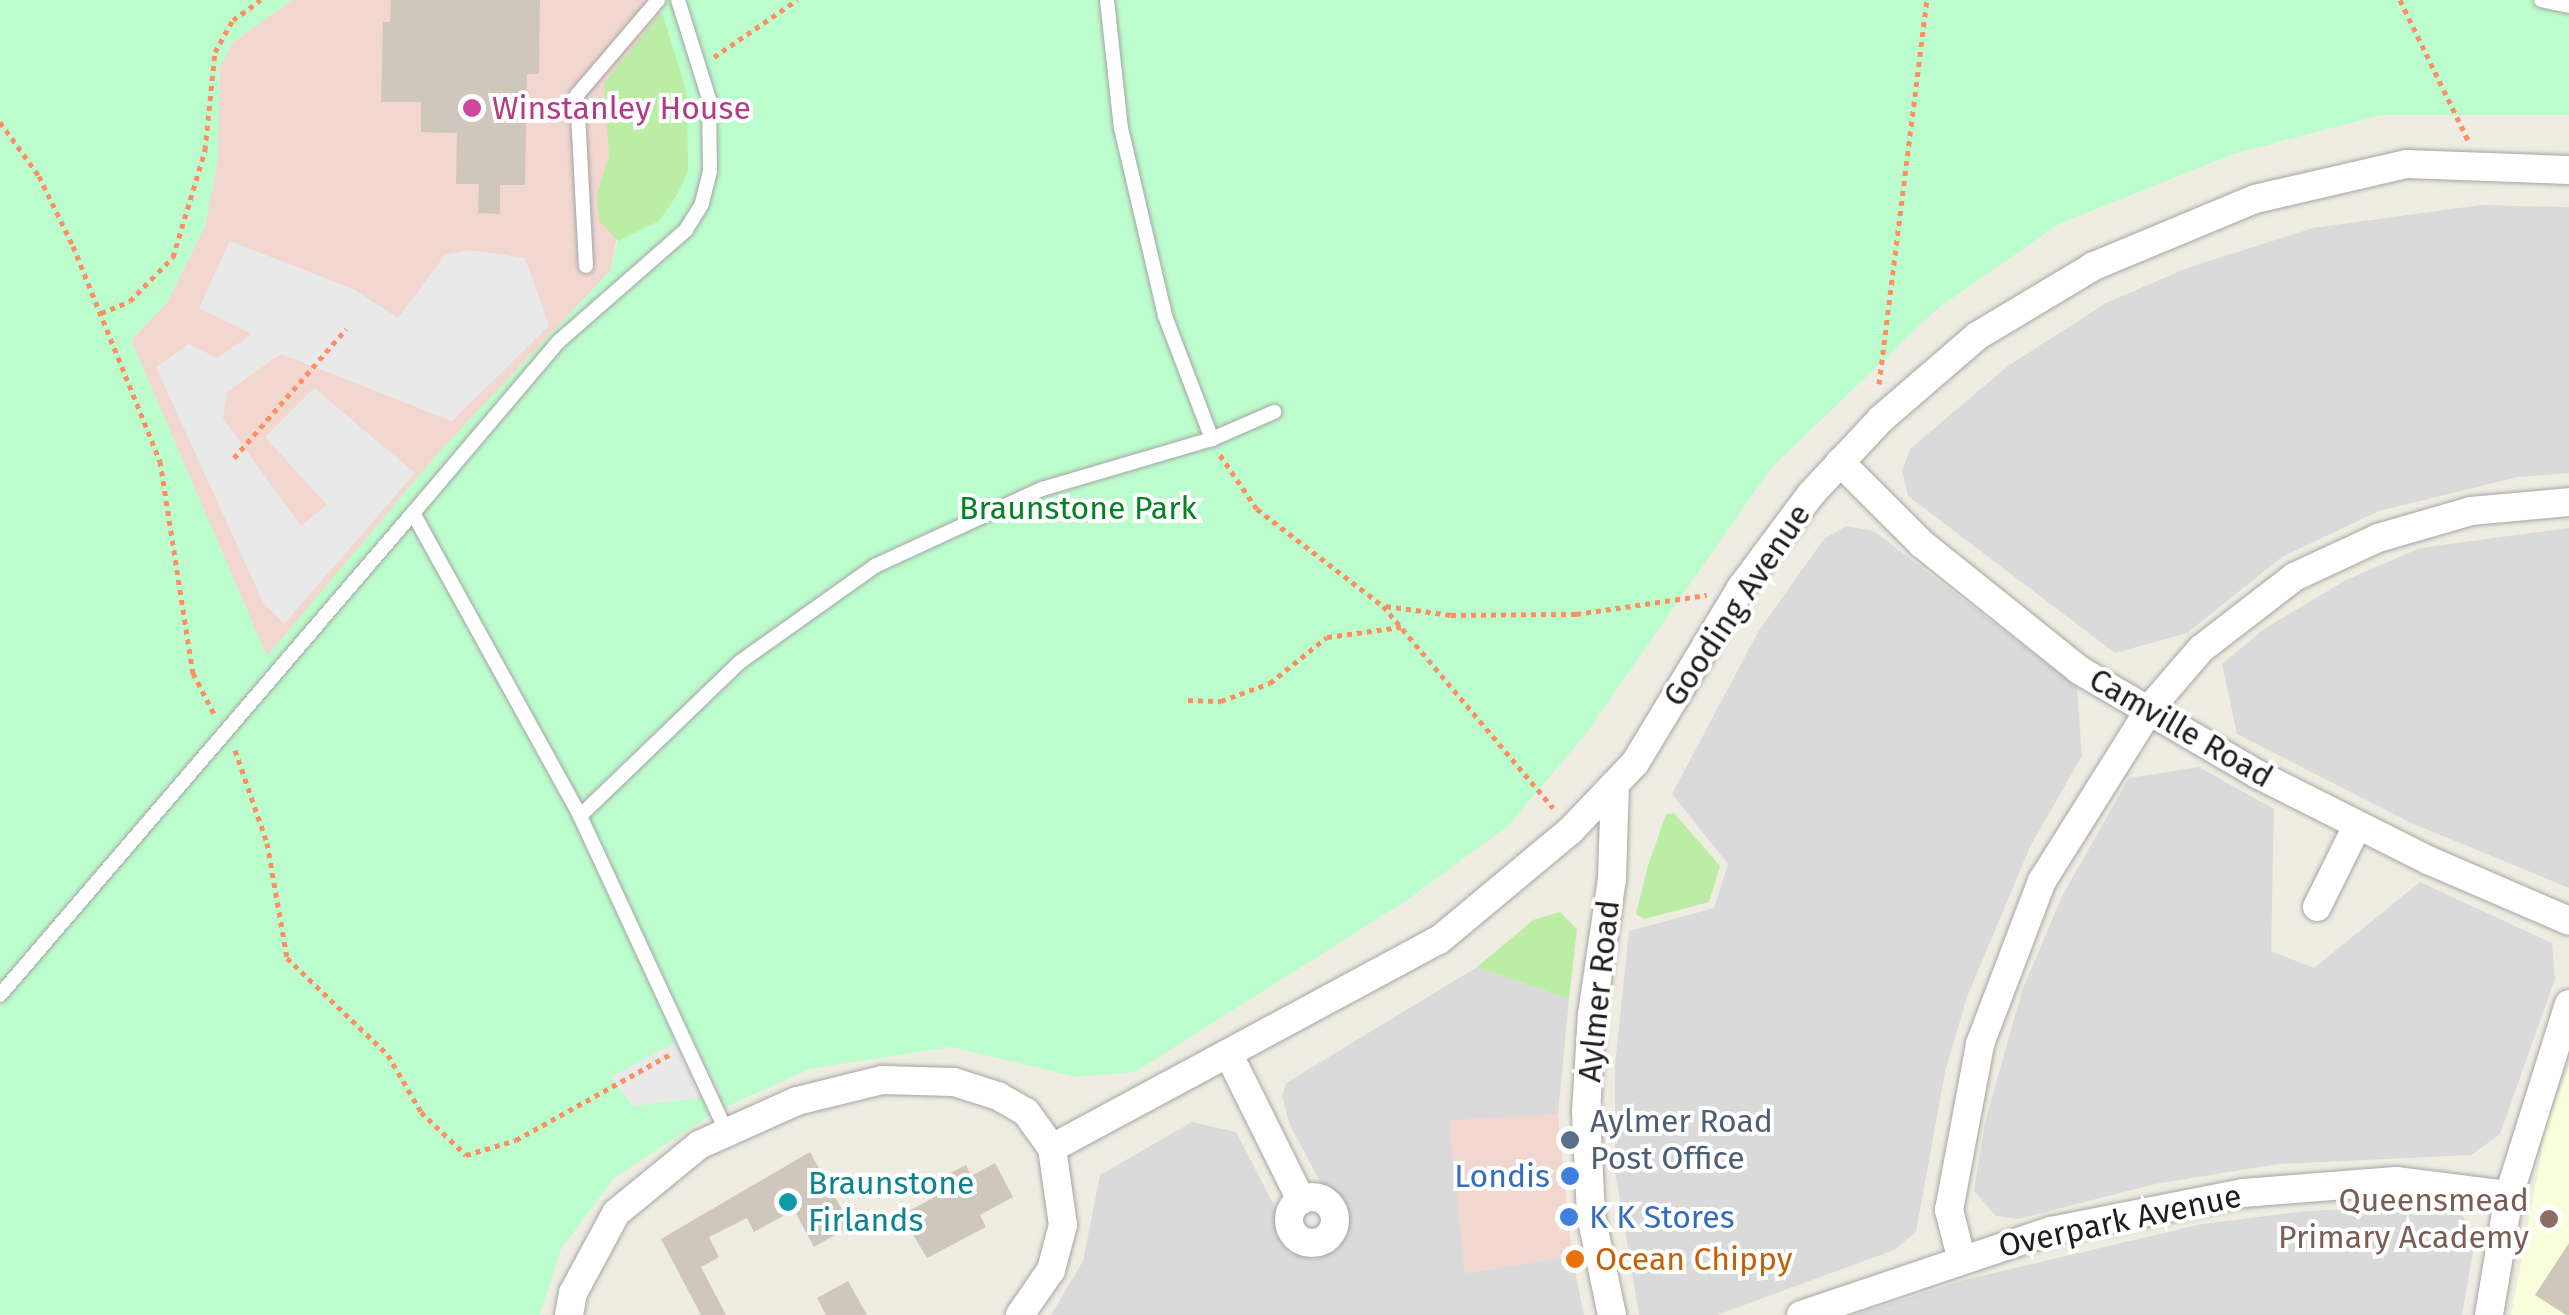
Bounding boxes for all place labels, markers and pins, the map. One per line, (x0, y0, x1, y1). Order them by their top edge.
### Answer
place label: Winstanley House (492, 89, 751, 127)
marker: Winstanley House (461, 97, 483, 119)
place label: Aylmer Road Post Office (1590, 1103, 1773, 1178)
marker: Aylmer Road Post Office (1559, 1129, 1581, 1151)
place label: Londis (1454, 1157, 1550, 1195)
place label: Braunstone Firlands (808, 1165, 974, 1240)
marker: Londis (1559, 1165, 1581, 1187)
place label: Queensmead Primary Academy (2278, 1182, 2529, 1257)
marker: Braunstone Firlands (777, 1191, 799, 1213)
place label: K K Stores (1589, 1198, 1735, 1236)
marker: K K Stores (1558, 1206, 1580, 1228)
marker: Queensmead Primary Academy (2538, 1208, 2560, 1230)
place label: Ocean Chippy (1595, 1240, 1793, 1278)
marker: Ocean Chippy (1564, 1248, 1586, 1270)

